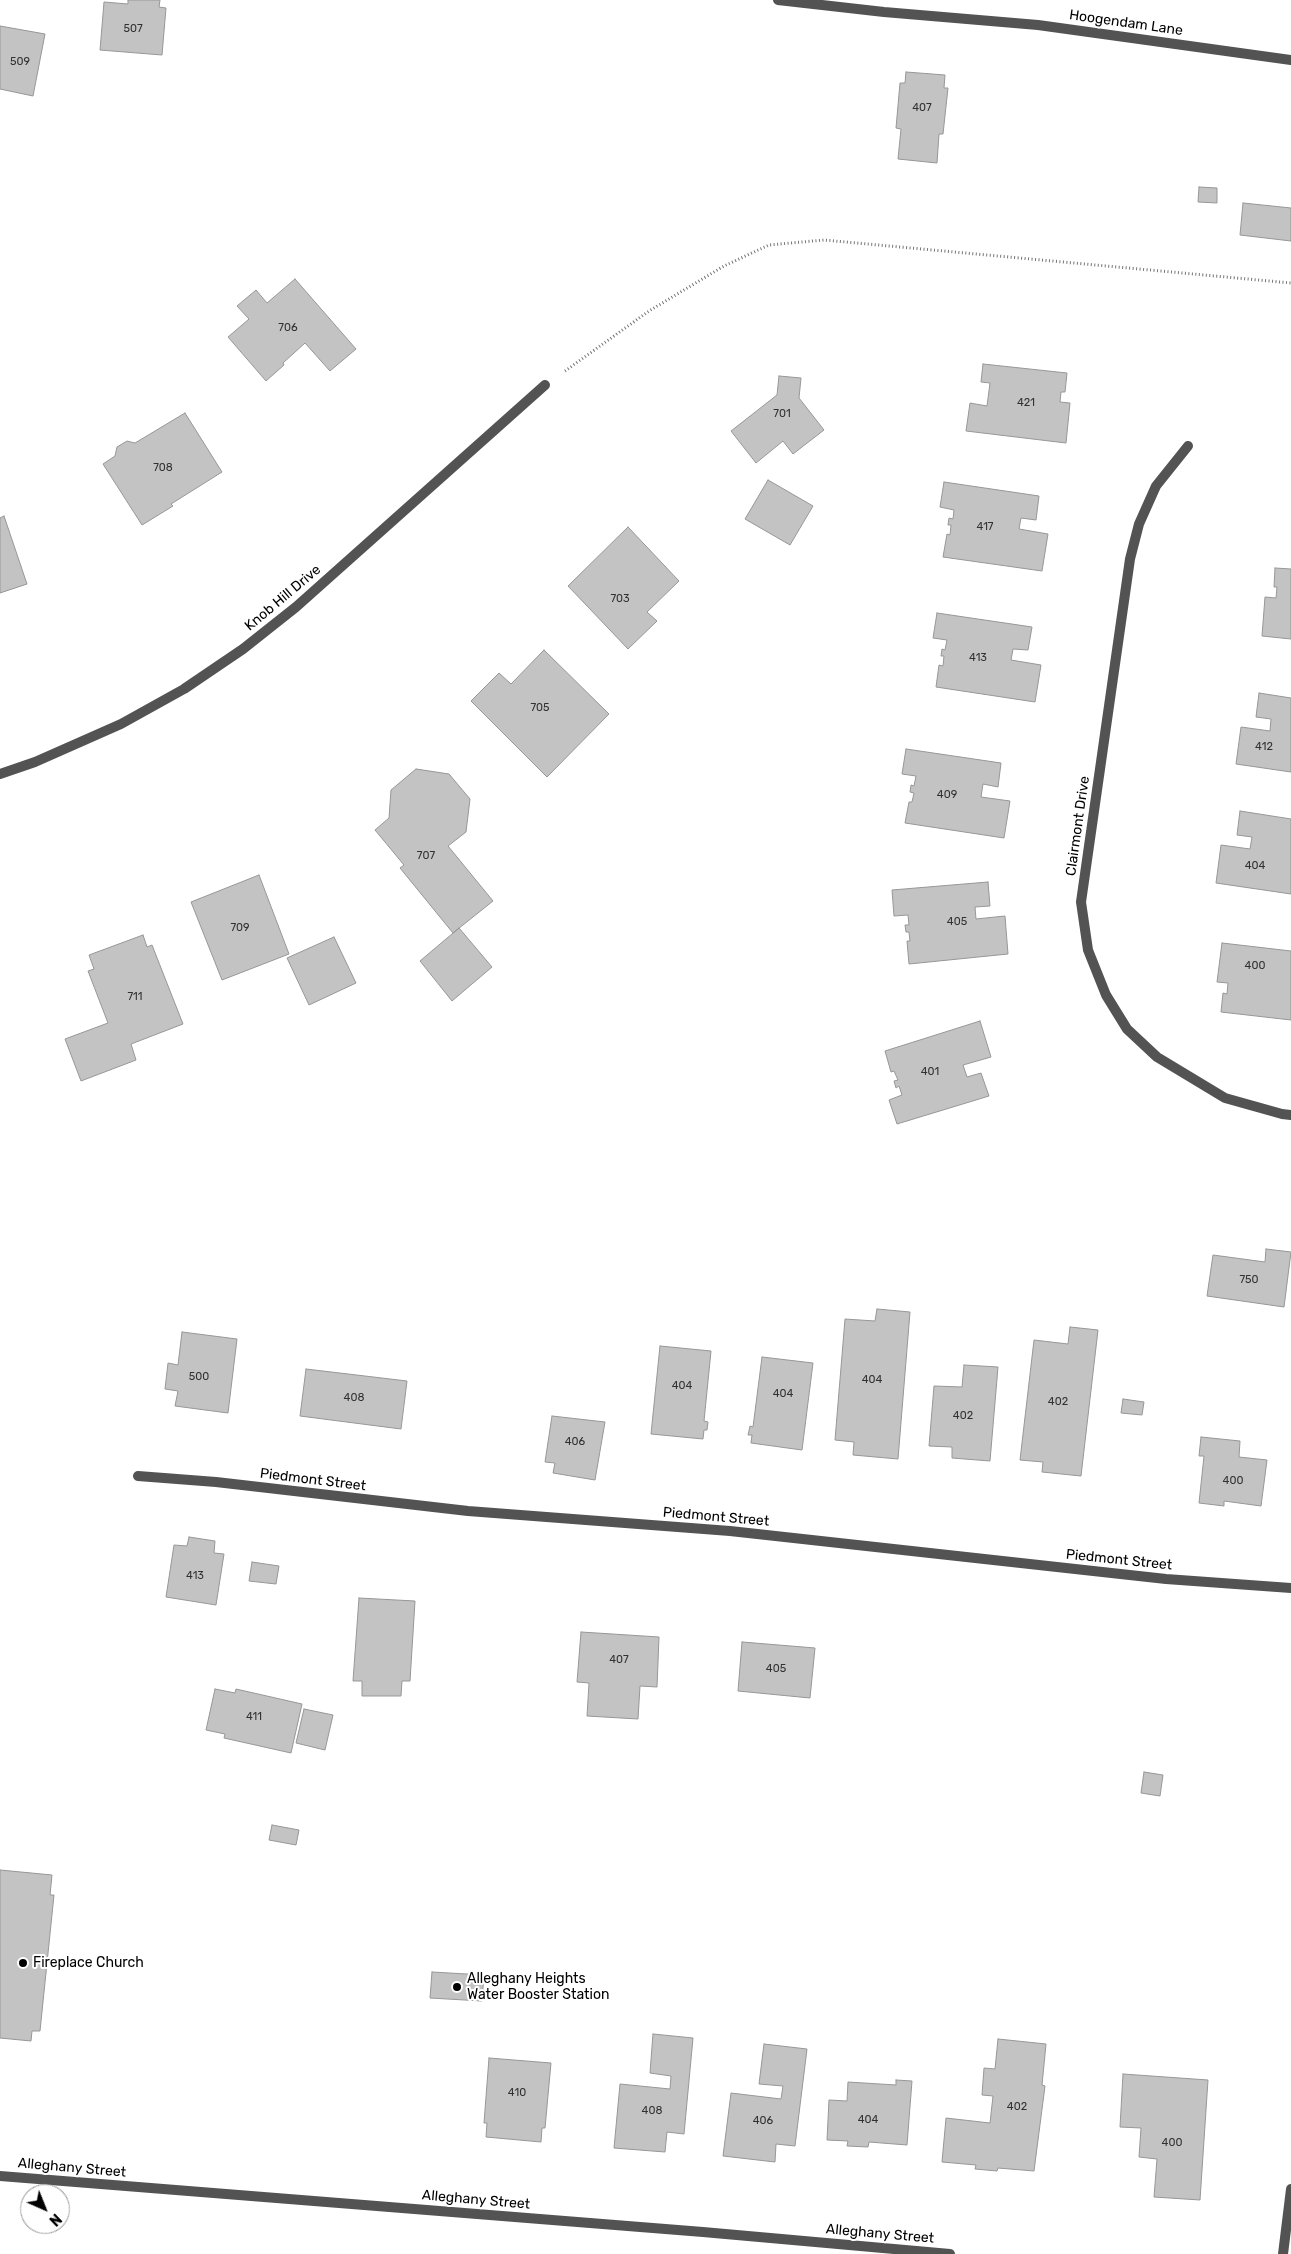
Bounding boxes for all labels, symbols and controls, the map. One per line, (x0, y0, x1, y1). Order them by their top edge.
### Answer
street label: Hoogendam Lane (1068, 7, 1184, 39)
house number: 507 (123, 22, 143, 36)
house number: 509 (10, 55, 30, 69)
house number: 407 (912, 101, 932, 115)
house number: 706 (278, 321, 298, 335)
house number: 421 (1017, 396, 1035, 410)
house number: 701 (773, 407, 791, 421)
house number: 708 (153, 461, 173, 475)
house number: 417 (977, 520, 993, 534)
street label: Knob Hill Drive (242, 561, 324, 635)
house number: 703 (610, 592, 630, 606)
house number: 413 (969, 651, 987, 665)
house number: 705 (530, 701, 550, 715)
house number: 412 (1255, 740, 1273, 754)
street label: Clairmont Drive (1063, 775, 1093, 877)
house number: 409 (937, 788, 957, 802)
house number: 707 (417, 849, 435, 863)
house number: 404 (1245, 859, 1265, 873)
house number: 405 (947, 915, 967, 929)
house number: 709 (230, 921, 250, 935)
house number: 400 (1245, 959, 1265, 973)
house number: 711 (127, 990, 143, 1004)
house number: 401 (921, 1065, 939, 1079)
house number: 750 (1239, 1273, 1259, 1287)
house number: 500 (189, 1370, 209, 1384)
house number: 404 (862, 1373, 882, 1387)
house number: 404 (672, 1379, 692, 1393)
house number: 404 (773, 1387, 793, 1401)
house number: 408 (344, 1391, 364, 1405)
house number: 402 (1048, 1395, 1068, 1409)
house number: 402 (953, 1409, 973, 1423)
house number: 406 (565, 1435, 585, 1449)
street label: Piedmont Street (259, 1465, 367, 1495)
house number: 400 (1223, 1474, 1243, 1488)
street label: Piedmont Street (662, 1504, 770, 1530)
street label: Piedmont Street (1065, 1546, 1173, 1574)
house number: 413 (186, 1569, 204, 1583)
house number: 407 (609, 1653, 629, 1667)
house number: 405 (766, 1662, 786, 1676)
house number: 411 (246, 1710, 262, 1724)
place label: Fireplace Church (33, 1955, 144, 1971)
marker: Fireplace Church (17, 1957, 29, 1969)
place label: Alleghany Heights Water Booster Station (467, 1971, 609, 2004)
marker: Alleghany Heights Water Booster Station (451, 1981, 463, 1993)
house number: 410 (508, 2086, 526, 2100)
house number: 402 (1007, 2100, 1027, 2114)
house number: 408 (642, 2104, 662, 2118)
house number: 404 (858, 2113, 878, 2127)
house number: 406 (753, 2114, 773, 2128)
house number: 400 (1162, 2136, 1182, 2150)
street label: Alleghany Street (17, 2155, 127, 2181)
north arrow (20, 2184, 70, 2234)
street label: Alleghany Street (421, 2187, 531, 2213)
text: N (46, 2210, 65, 2229)
street label: Alleghany Street (825, 2221, 935, 2247)

